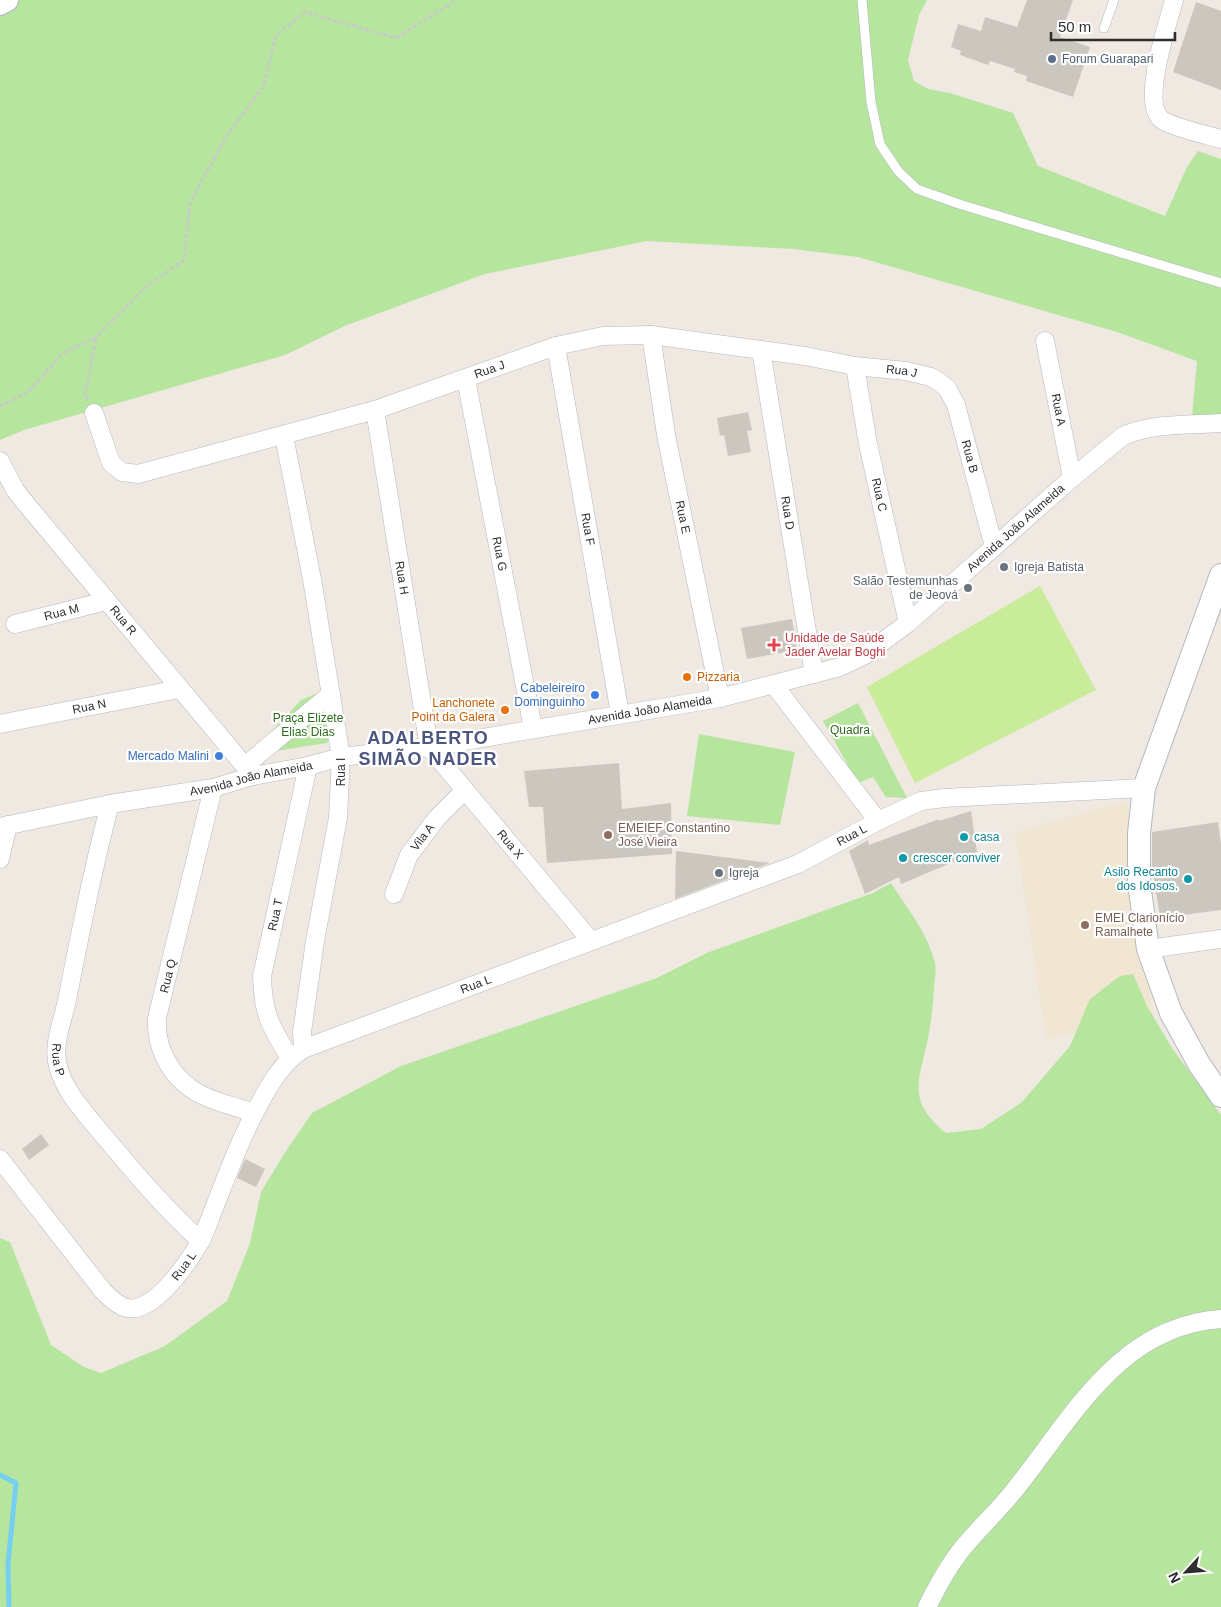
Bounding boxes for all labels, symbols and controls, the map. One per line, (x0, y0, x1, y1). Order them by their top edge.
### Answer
scale bar (1051, 10, 1175, 42)
text: 50 m (1058, 18, 1091, 35)
place label: Forum Guarapari (1062, 52, 1153, 66)
marker: Forum Guarapari (1046, 53, 1058, 65)
street label: Rua J (472, 358, 507, 381)
street label: Rua J (885, 362, 919, 380)
street label: Rua A (1049, 392, 1069, 427)
street label: Rua B (959, 439, 981, 474)
street label: Rua C (869, 477, 890, 513)
street label: Avenida João Alameida (964, 481, 1067, 575)
street label: Rua D (778, 495, 797, 531)
street label: Rua E (673, 499, 693, 535)
street label: Rua F (578, 512, 598, 547)
street label: Rua G (489, 535, 510, 572)
street label: Rua H (392, 560, 412, 596)
place label: Igreja Batista (1014, 560, 1084, 574)
marker: Igreja Batista (998, 561, 1010, 573)
place label: Salão Testemunhas de Jeová (853, 574, 958, 602)
marker: Salão Testemunhas de Jeová (962, 582, 974, 594)
street label: Rua M (43, 601, 80, 623)
street label: Rua R (107, 603, 140, 638)
place label: Unidade de Saúde Jader Avelar Boghi (785, 631, 886, 659)
marker: Unidade de Saúde Jader Avelar Boghi (767, 638, 781, 652)
place label: Pizzaria (697, 670, 740, 684)
marker: Pizzaria (681, 671, 693, 683)
place label: Cabeleireiro Dominguinho (514, 681, 585, 709)
marker: Cabeleireiro Dominguinho (589, 689, 601, 701)
street label: Avenida João Alameida (587, 692, 713, 727)
street label: Rua N (71, 696, 107, 717)
place label: Lanchonete Point da Galera (412, 696, 495, 724)
marker: Lanchonete Point da Galera (499, 704, 511, 716)
park label: Praça Elizete Elias Dias (273, 711, 344, 739)
park label: Quadra (830, 723, 870, 737)
district label: ADALBERTO SIMÃO NADER (358, 728, 498, 769)
place label: Mercado Malini (128, 749, 209, 763)
marker: Mercado Malini (213, 750, 225, 762)
street label: Avenida João Alameida (189, 758, 314, 798)
street label: Rua I (334, 758, 348, 786)
street label: Vila A (408, 821, 437, 854)
place label: EMEIEF Constantino José Vieira (618, 821, 730, 849)
street label: Rua L (834, 821, 870, 849)
street label: Rua X (494, 827, 526, 862)
marker: EMEIEF Constantino José Vieira (602, 829, 614, 841)
place label: casa (974, 830, 1000, 844)
marker: casa (958, 831, 970, 843)
place label: crescer conviver (913, 851, 1000, 865)
marker: crescer conviver (897, 852, 909, 864)
place label: Asilo Recanto dos Idosos. (1104, 865, 1178, 893)
place label: Igreja (729, 866, 759, 880)
marker: Igreja (713, 867, 725, 879)
marker: Asilo Recanto dos Idosos. (1182, 873, 1194, 885)
street label: Rua T (265, 897, 286, 932)
place label: EMEI Clarionício Ramalhete (1095, 911, 1185, 939)
marker: EMEI Clarionício Ramalhete (1079, 919, 1091, 931)
street label: Rua Q (157, 957, 179, 995)
street label: Rua L (458, 972, 494, 997)
street label: Rua P (49, 1043, 68, 1078)
street label: Rua L (169, 1249, 199, 1283)
north arrow (1161, 1547, 1211, 1597)
text: N (1165, 1570, 1184, 1586)

